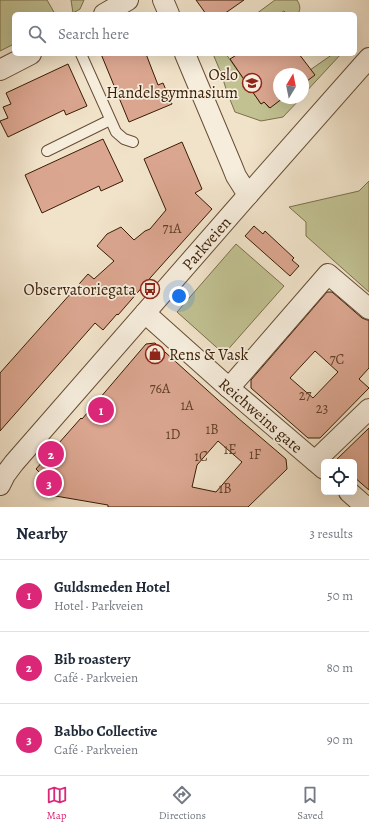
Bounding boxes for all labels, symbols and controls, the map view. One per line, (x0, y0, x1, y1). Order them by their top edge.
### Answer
search box (12, 12, 357, 56)
icon: search (26, 23, 48, 45)
text: Search here (58, 24, 129, 44)
place label: Oslo Handelsgymnasium (106, 64, 238, 104)
north arrow (273, 68, 309, 104)
school or university icon: Oslo Handelsgymnasium (241, 72, 263, 94)
street label: Parkveien (177, 212, 236, 275)
house number: 71A (163, 219, 182, 238)
bus stop icon: Observatoriegata (139, 278, 161, 300)
place label: Observatoriegata (24, 279, 137, 301)
your location (169, 286, 189, 306)
shop icon: Rens & Vask (144, 343, 166, 365)
place label: Rens & Vask (169, 344, 249, 366)
house number: 7C (330, 350, 345, 369)
street label: Reichweins gate (214, 373, 307, 458)
house number: 76A (150, 379, 171, 398)
house number: 27 (299, 386, 311, 405)
pin: 1 (88, 395, 114, 425)
house number: 1A (181, 396, 194, 415)
house number: 23 (316, 399, 328, 418)
house number: 1B (205, 420, 219, 439)
house number: 1D (166, 425, 180, 444)
pin: 2 (38, 439, 64, 469)
house number: 1E (223, 440, 237, 459)
house number: 1F (249, 445, 261, 464)
house number: 1C (194, 447, 208, 466)
map controls (321, 459, 357, 495)
button: locate (321, 459, 357, 495)
pin: 3 (36, 468, 62, 498)
house number: 1B (218, 479, 232, 498)
text: Nearby (16, 522, 67, 545)
text: 3 results (309, 525, 353, 542)
text: Guldsmeden Hotel (54, 577, 170, 597)
text: 1 (27, 587, 31, 604)
text: 50 m (327, 587, 353, 604)
text: Hotel · Parkveien (54, 597, 143, 614)
text: Bib roastery (54, 649, 130, 669)
text: 2 (26, 659, 32, 676)
text: 80 m (326, 659, 353, 676)
text: Café · Parkveien (54, 669, 138, 686)
text: Babbo Collective (54, 721, 158, 741)
text: 3 (26, 731, 32, 748)
text: 90 m (327, 731, 353, 748)
text: Café · Parkveien (54, 741, 138, 758)
tab: Map (46, 784, 68, 823)
tab: Directions (159, 784, 206, 823)
tab: Saved (297, 784, 323, 823)

